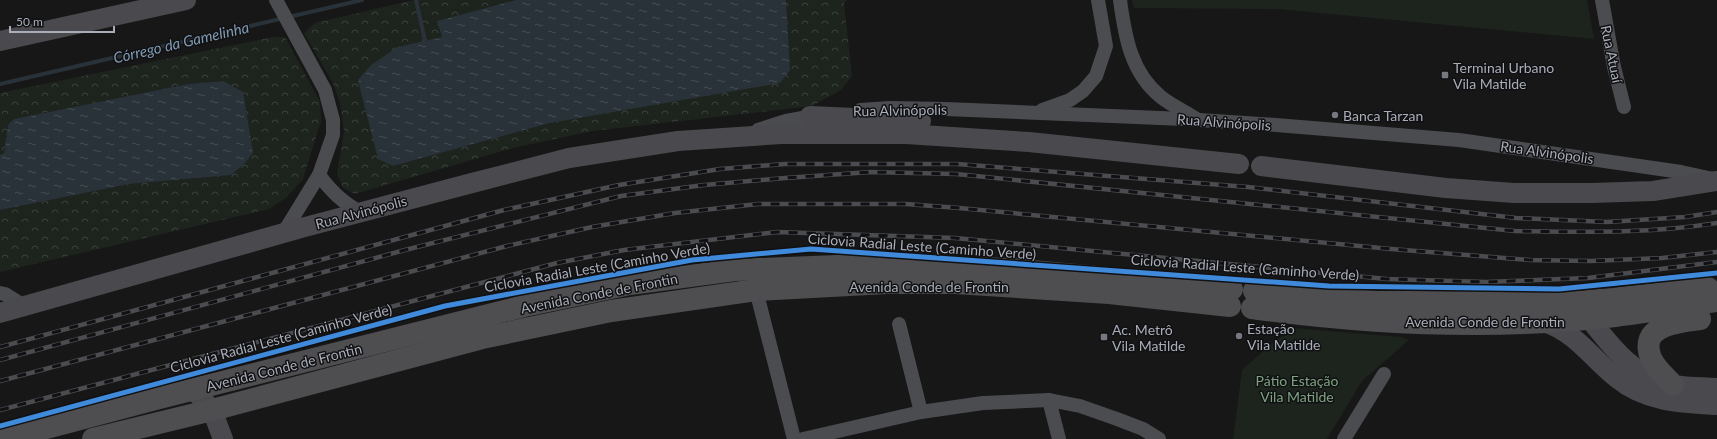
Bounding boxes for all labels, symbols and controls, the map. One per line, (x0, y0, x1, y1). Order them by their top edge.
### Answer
scale bar (10, 8, 114, 34)
text: 50 m (16, 14, 43, 29)
water label: Córrego da Gamelinha (111, 18, 251, 66)
street label: Rua Atuaí (1598, 24, 1627, 85)
place label: Terminal Urbano Vila Matilde (1453, 59, 1554, 92)
marker: Terminal Urbano Vila Matilde (1440, 70, 1450, 80)
street label: Rua Alvinópolis (853, 101, 947, 119)
place label: Banca Tarzan (1343, 107, 1423, 124)
street label: Rua Alvinópolis (1177, 110, 1271, 134)
marker: Banca Tarzan (1330, 110, 1340, 120)
street label: Rua Alvinópolis (1499, 137, 1595, 167)
street label: Rua Alvinópolis (313, 192, 409, 232)
street label: Ciclovia Radial Leste (Caminho Verde) (807, 230, 1037, 262)
street label: Ciclovia Radial Leste (Caminho Verde) (483, 239, 711, 295)
street label: Ciclovia Radial Leste (Caminho Verde) (1130, 251, 1360, 283)
street label: Avenida Conde de Frontin (519, 269, 679, 317)
street label: Avenida Conde de Frontin (849, 278, 1009, 295)
street label: Ciclovia Radial Leste (Caminho Verde) (168, 300, 394, 376)
street label: Avenida Conde de Frontin (1405, 313, 1565, 330)
place label: Estação Vila Matilde (1247, 320, 1321, 353)
place label: Ac. Metrô Vila Matilde (1112, 321, 1186, 354)
marker: Estação Vila Matilde (1234, 331, 1244, 341)
marker: Ac. Metrô Vila Matilde (1099, 332, 1109, 342)
street label: Avenida Conde de Frontin (204, 339, 364, 395)
park label: Pátio Estação Vila Matilde (1256, 372, 1338, 405)

